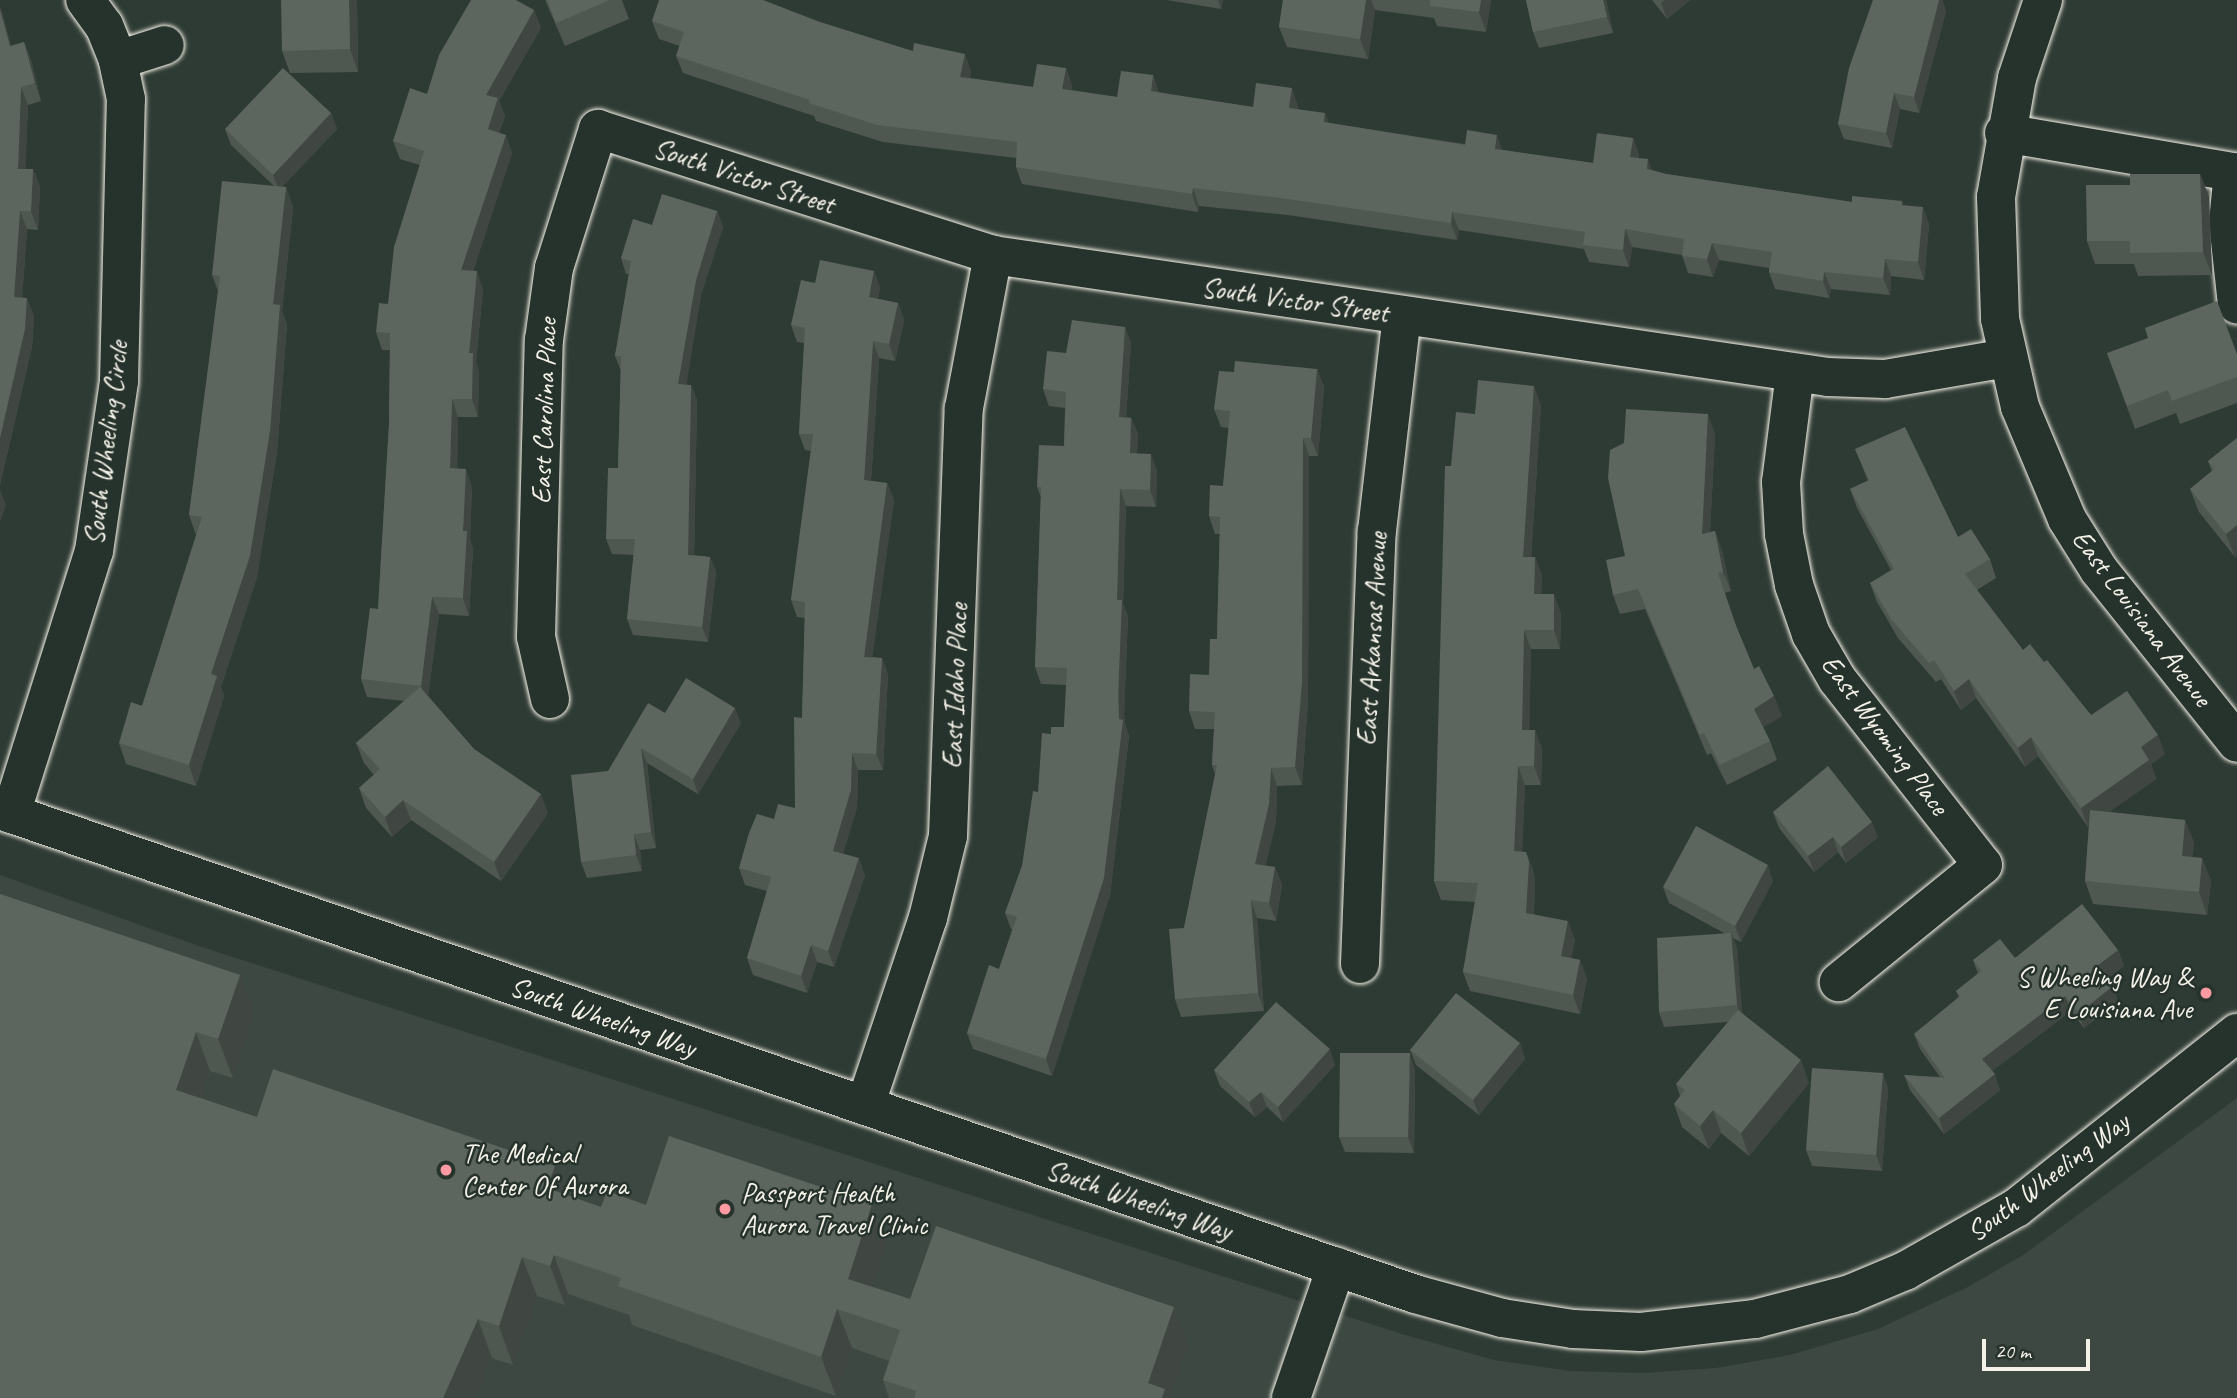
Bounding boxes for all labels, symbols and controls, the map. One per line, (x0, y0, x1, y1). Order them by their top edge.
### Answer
street label: South Victor Street (649, 131, 839, 221)
street label: South Victor Street (1199, 270, 1391, 330)
street label: East Carolina Place (524, 316, 564, 506)
street label: South Wheeling Circle (77, 339, 135, 547)
street label: East Louisiana Avenue (2065, 524, 2219, 712)
street label: East Arkansas Avenue (1350, 532, 1394, 746)
street label: East Idaho Place (935, 603, 975, 769)
street label: East Wyoming Place (1813, 648, 1957, 822)
place label: S Wheeling Way & E Louisiana Ave (2016, 960, 2192, 1026)
street label: South Wheeling Way (505, 969, 701, 1065)
marker: S Wheeling Way & E Louisiana Ave (2198, 985, 2214, 1001)
street label: South Wheeling Way (1960, 1105, 2136, 1249)
place label: The Medical Center Of Aurora (462, 1137, 627, 1203)
street label: South Wheeling Way (1041, 1152, 1237, 1248)
marker: The Medical Center Of Aurora (436, 1160, 456, 1180)
place label: Passport Health Aurora Travel Clinic (741, 1176, 928, 1242)
marker: Passport Health Aurora Travel Clinic (715, 1199, 735, 1219)
scale bar (1985, 1324, 2094, 1368)
text: 20 m (1995, 1338, 2031, 1364)

